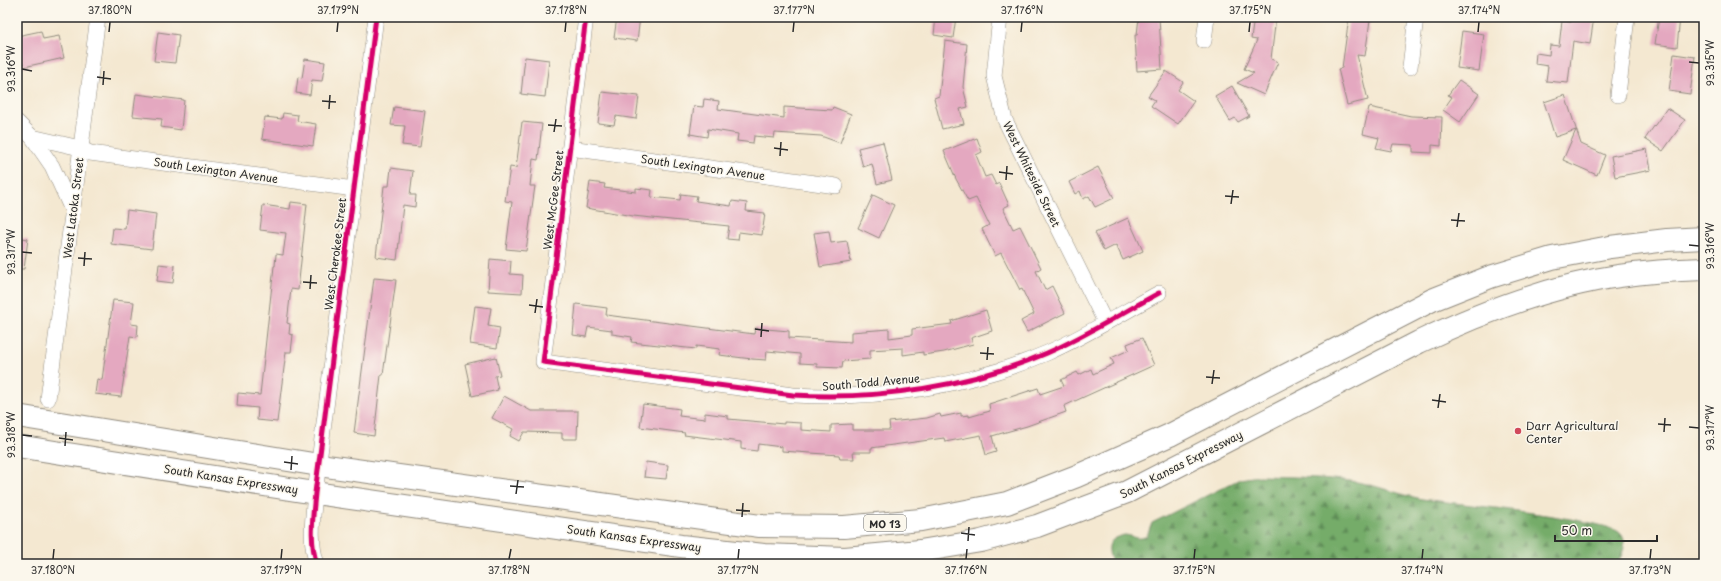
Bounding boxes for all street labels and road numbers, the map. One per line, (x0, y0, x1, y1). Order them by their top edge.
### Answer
street label: West Whiteside Street (999, 118, 1065, 230)
street label: West McGee Street (538, 149, 568, 251)
street label: South Lexington Avenue (640, 150, 766, 184)
street label: South Lexington Avenue (153, 153, 279, 187)
street label: West Latoka Street (58, 156, 88, 259)
street label: West Cherokee Street (320, 196, 350, 311)
street label: South Todd Avenue (821, 369, 921, 395)
street label: South Kansas Expressway (1117, 426, 1245, 502)
street label: South Kansas Expressway (163, 460, 299, 498)
road number: MO 13 (864, 515, 906, 531)
street label: South Kansas Expressway (566, 520, 702, 556)

